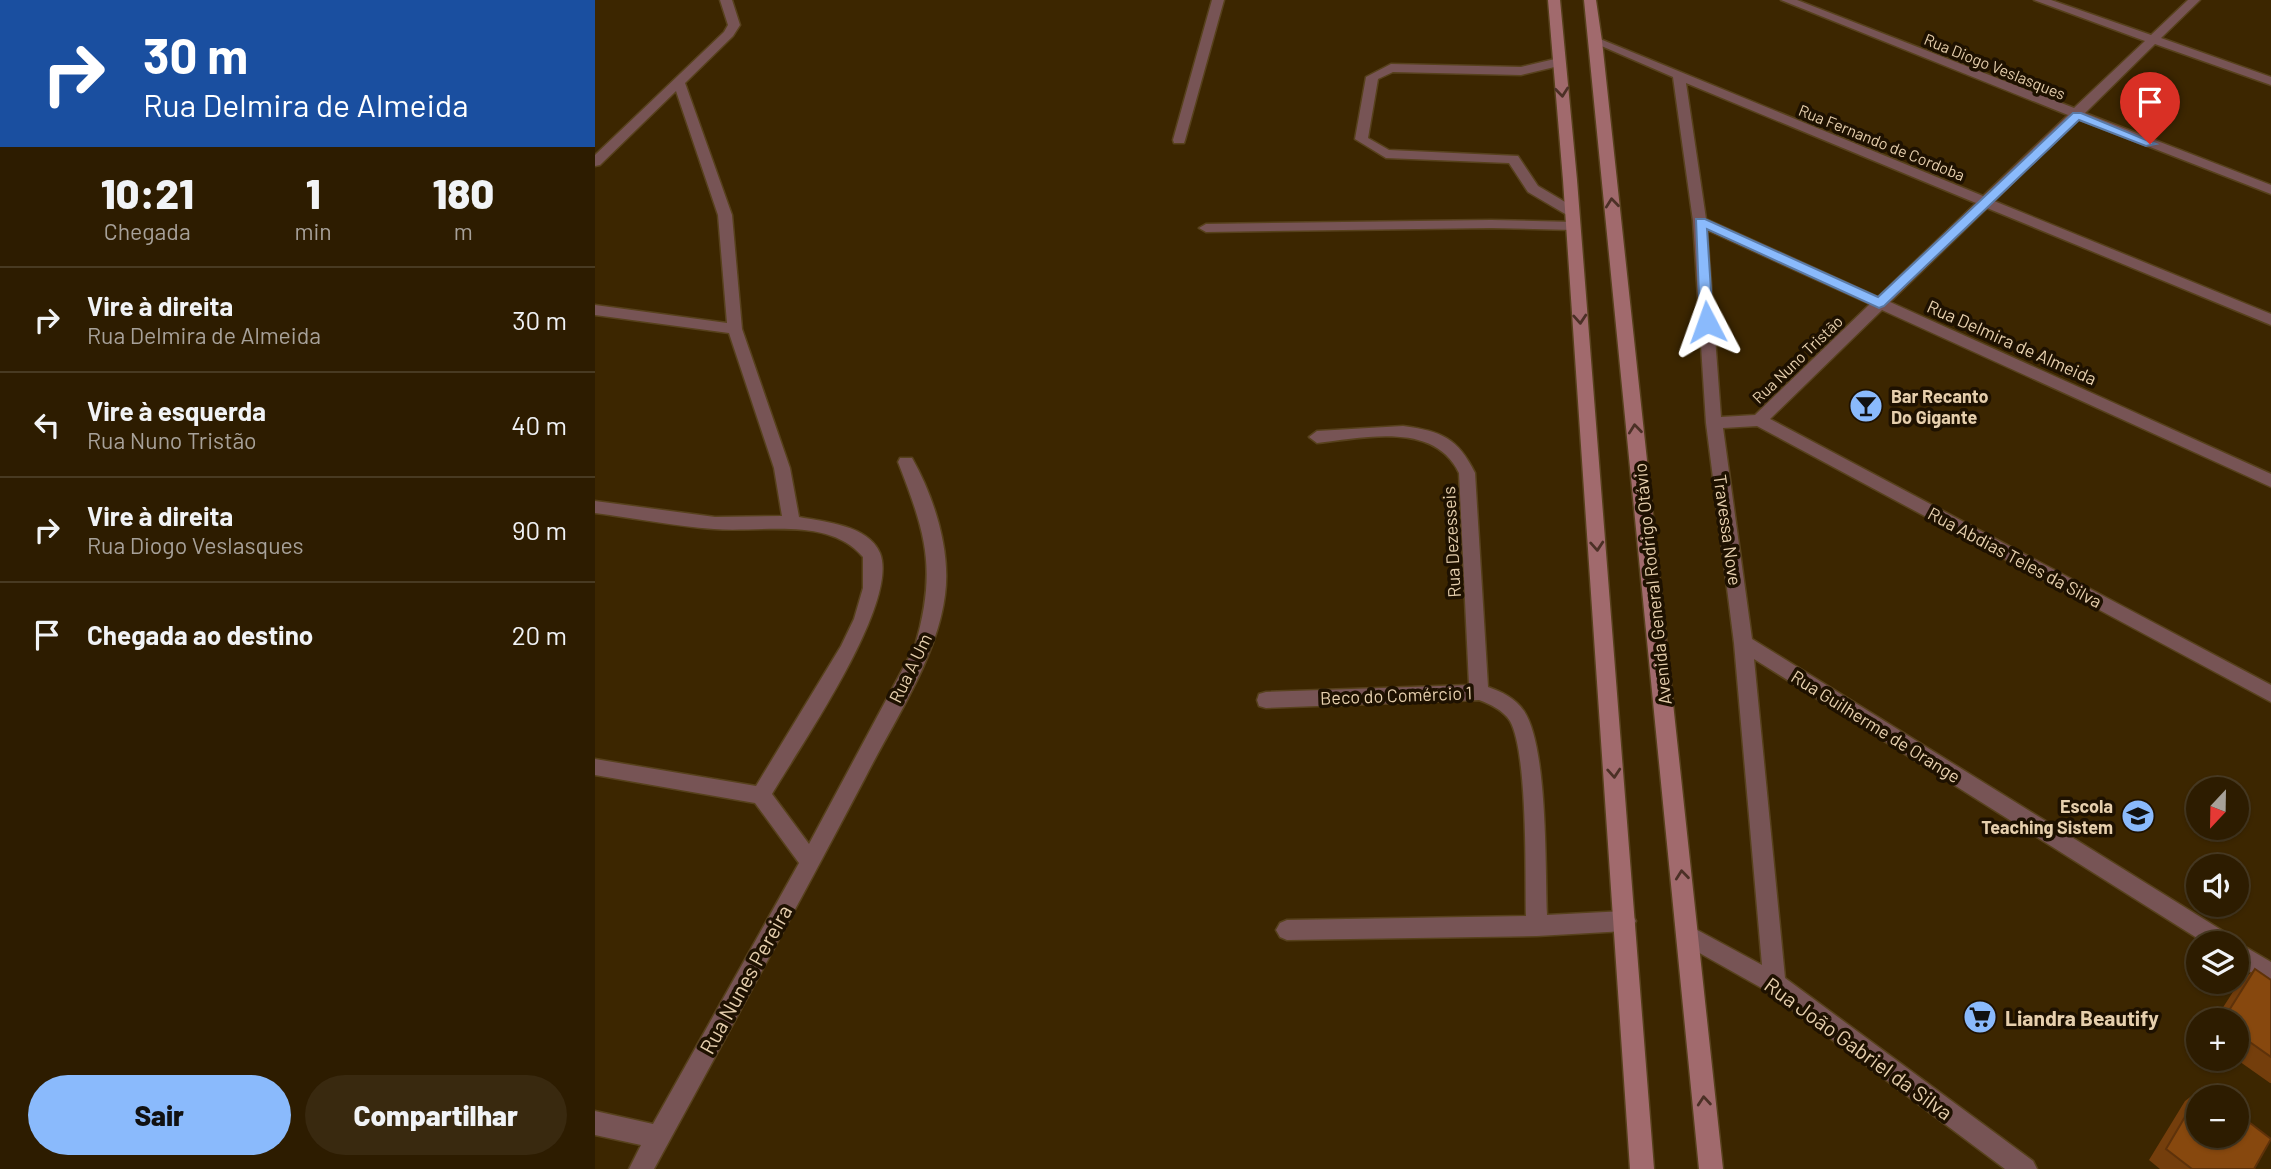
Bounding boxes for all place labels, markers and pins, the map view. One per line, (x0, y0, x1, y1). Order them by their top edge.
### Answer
pin (2120, 72, 2180, 144)
place label: Bar Recanto Do Gigante (1891, 385, 1989, 428)
bar icon: Bar Recanto Do Gigante (1847, 387, 1885, 425)
place label: Escola Teaching Sistem (1981, 795, 2113, 838)
school or university icon: Escola Teaching Sistem (2119, 797, 2157, 835)
supermarket icon: Liandra Beautify (1961, 998, 1999, 1036)
place label: Liandra Beautify (2005, 1005, 2159, 1030)

